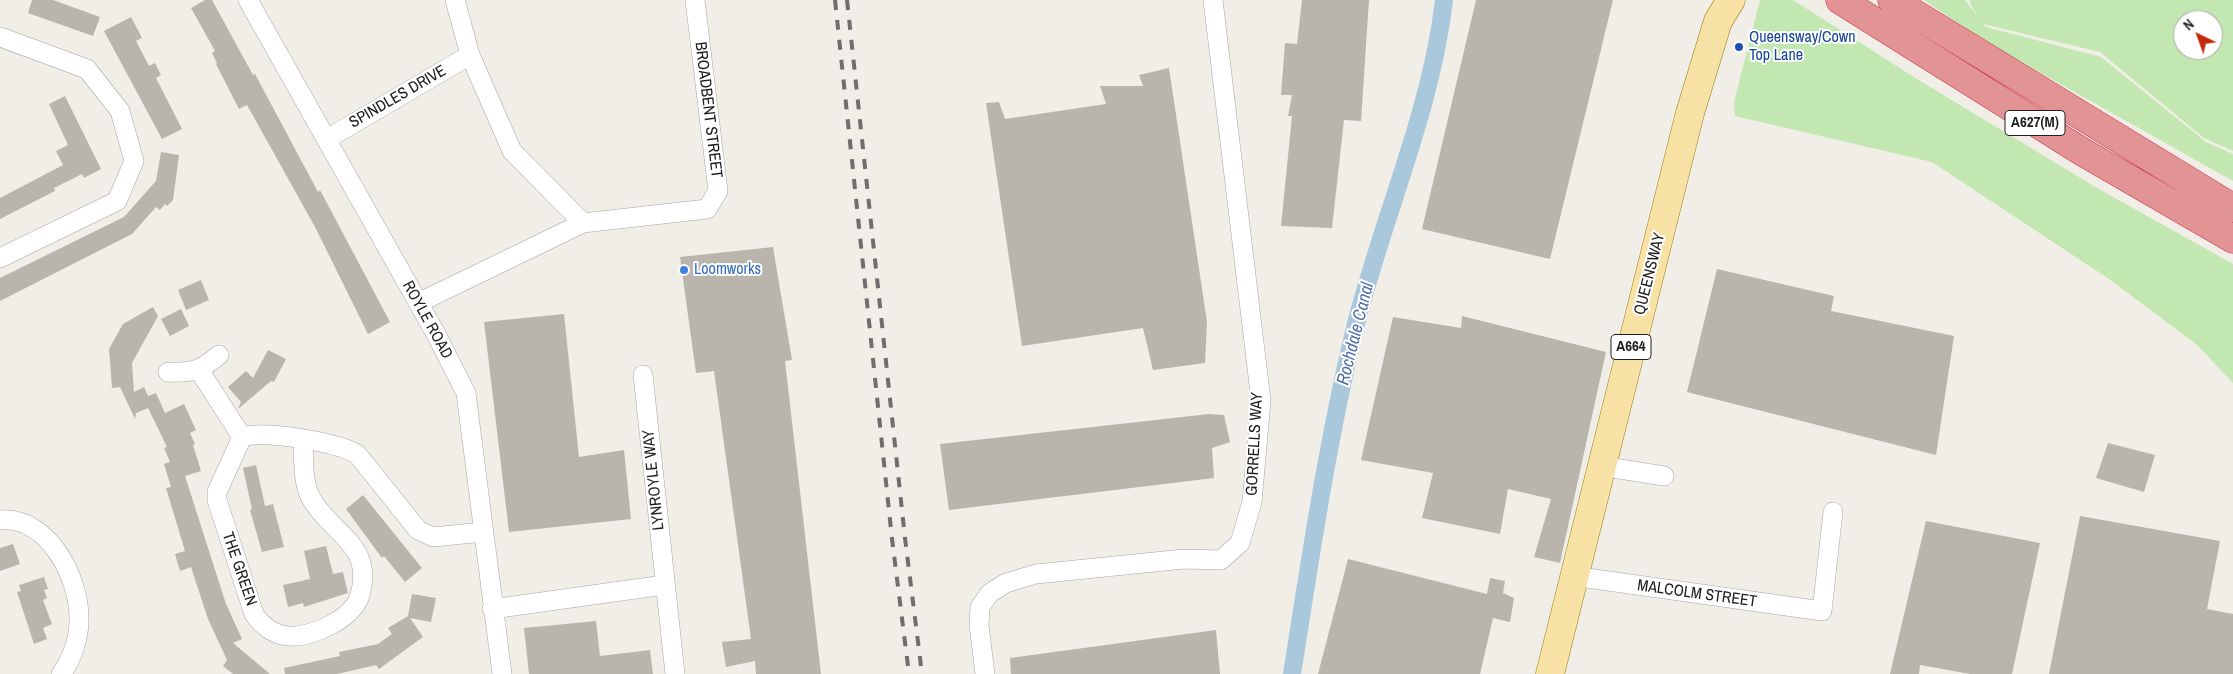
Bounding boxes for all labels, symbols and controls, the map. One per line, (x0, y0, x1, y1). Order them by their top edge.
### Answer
north arrow (2173, 10, 2223, 60)
text: N (2180, 15, 2198, 34)
place label: Queensway/Cown Top Lane (1749, 28, 1855, 66)
street label: BROADBENT STREET (690, 41, 726, 179)
marker: Queensway/Cown Top Lane (1733, 41, 1745, 53)
street label: SPINDLES DRIVE (346, 62, 450, 132)
road number: A627(M) (2005, 110, 2065, 136)
street label: QUEENSWAY (1631, 231, 1669, 317)
place label: Loomworks (694, 260, 761, 280)
marker: Loomworks (678, 264, 690, 276)
street label: ROYLE ROAD (398, 278, 456, 362)
water label: Rochdale Canal (1333, 280, 1379, 388)
road number: A664 (1611, 334, 1651, 360)
street label: GORRELLS WAY (1243, 392, 1267, 496)
street label: LYNROYLE WAY (639, 429, 669, 531)
street label: THE GREEN (217, 530, 261, 608)
street label: MALCOLM STREET (1636, 576, 1758, 612)

